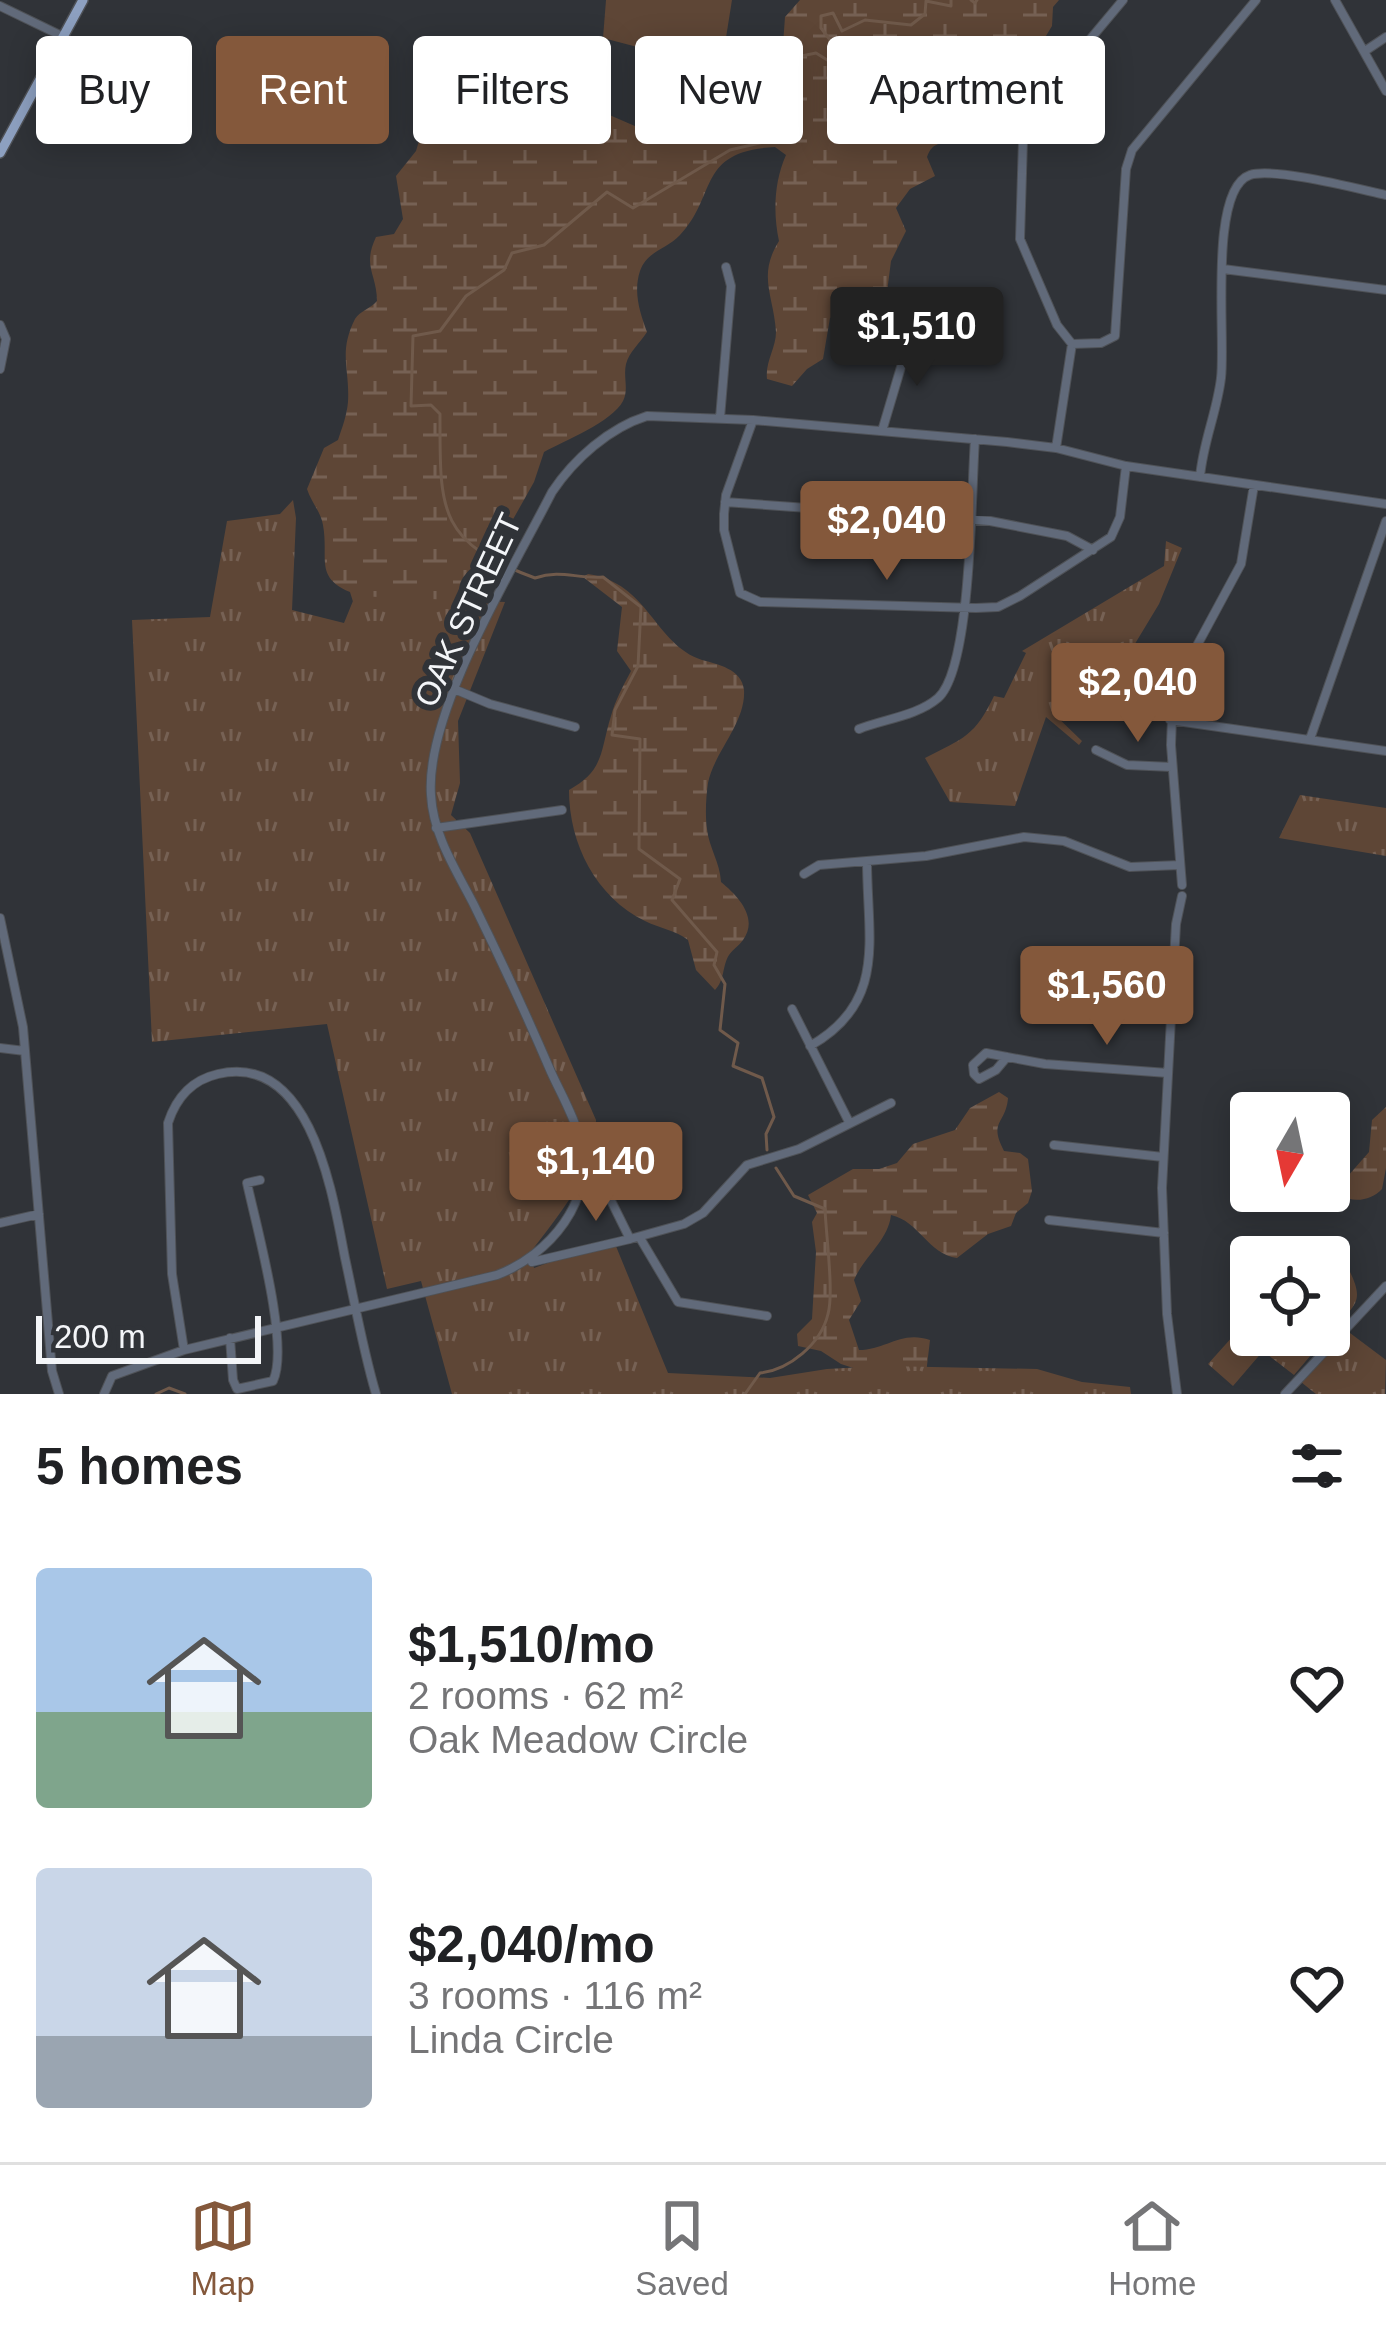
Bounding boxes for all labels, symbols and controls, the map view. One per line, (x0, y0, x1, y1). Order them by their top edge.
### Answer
chip: Buy (36, 36, 192, 144)
chip: Rent (216, 36, 389, 144)
chip: Filters (413, 36, 611, 144)
chip: New (635, 36, 803, 144)
chip: Apartment (827, 36, 1105, 144)
pin: $1,510 (819, 287, 1015, 389)
text: $1,510 (857, 304, 977, 347)
pin: $2,040 (789, 481, 985, 583)
text: $2,040 (827, 498, 947, 541)
street label: OAK STREET (407, 507, 529, 713)
pin: $2,040 (1040, 643, 1236, 745)
text: $2,040 (1078, 660, 1198, 703)
pin: $1,560 (1009, 946, 1205, 1048)
text: $1,560 (1047, 963, 1167, 1006)
north arrow (1230, 1092, 1350, 1212)
map controls (1230, 1092, 1350, 1356)
pin: $1,140 (498, 1122, 694, 1224)
text: $1,140 (536, 1139, 656, 1182)
button: locate (1230, 1236, 1350, 1356)
scale bar (36, 1310, 261, 1363)
text: 200 m (54, 1318, 146, 1355)
icon: filters (1284, 1433, 1350, 1499)
text: 5 homes (36, 1438, 243, 1495)
icon: home (132, 1616, 276, 1760)
text: $1,510/mo (408, 1616, 655, 1673)
icon: heart (1284, 1655, 1350, 1721)
text: 2 rooms · 62 m² (408, 1674, 683, 1717)
text: Oak Meadow Circle (408, 1718, 748, 1761)
icon: home (132, 1916, 276, 2060)
text: $2,040/mo (408, 1916, 655, 1973)
icon: heart (1284, 1955, 1350, 2021)
text: 3 rooms · 116 m² (408, 1974, 702, 2017)
text: Linda Circle (408, 2018, 614, 2061)
tab: Map (190, 2193, 256, 2303)
tab: Saved (635, 2193, 729, 2303)
tab: Home (1108, 2193, 1196, 2303)

